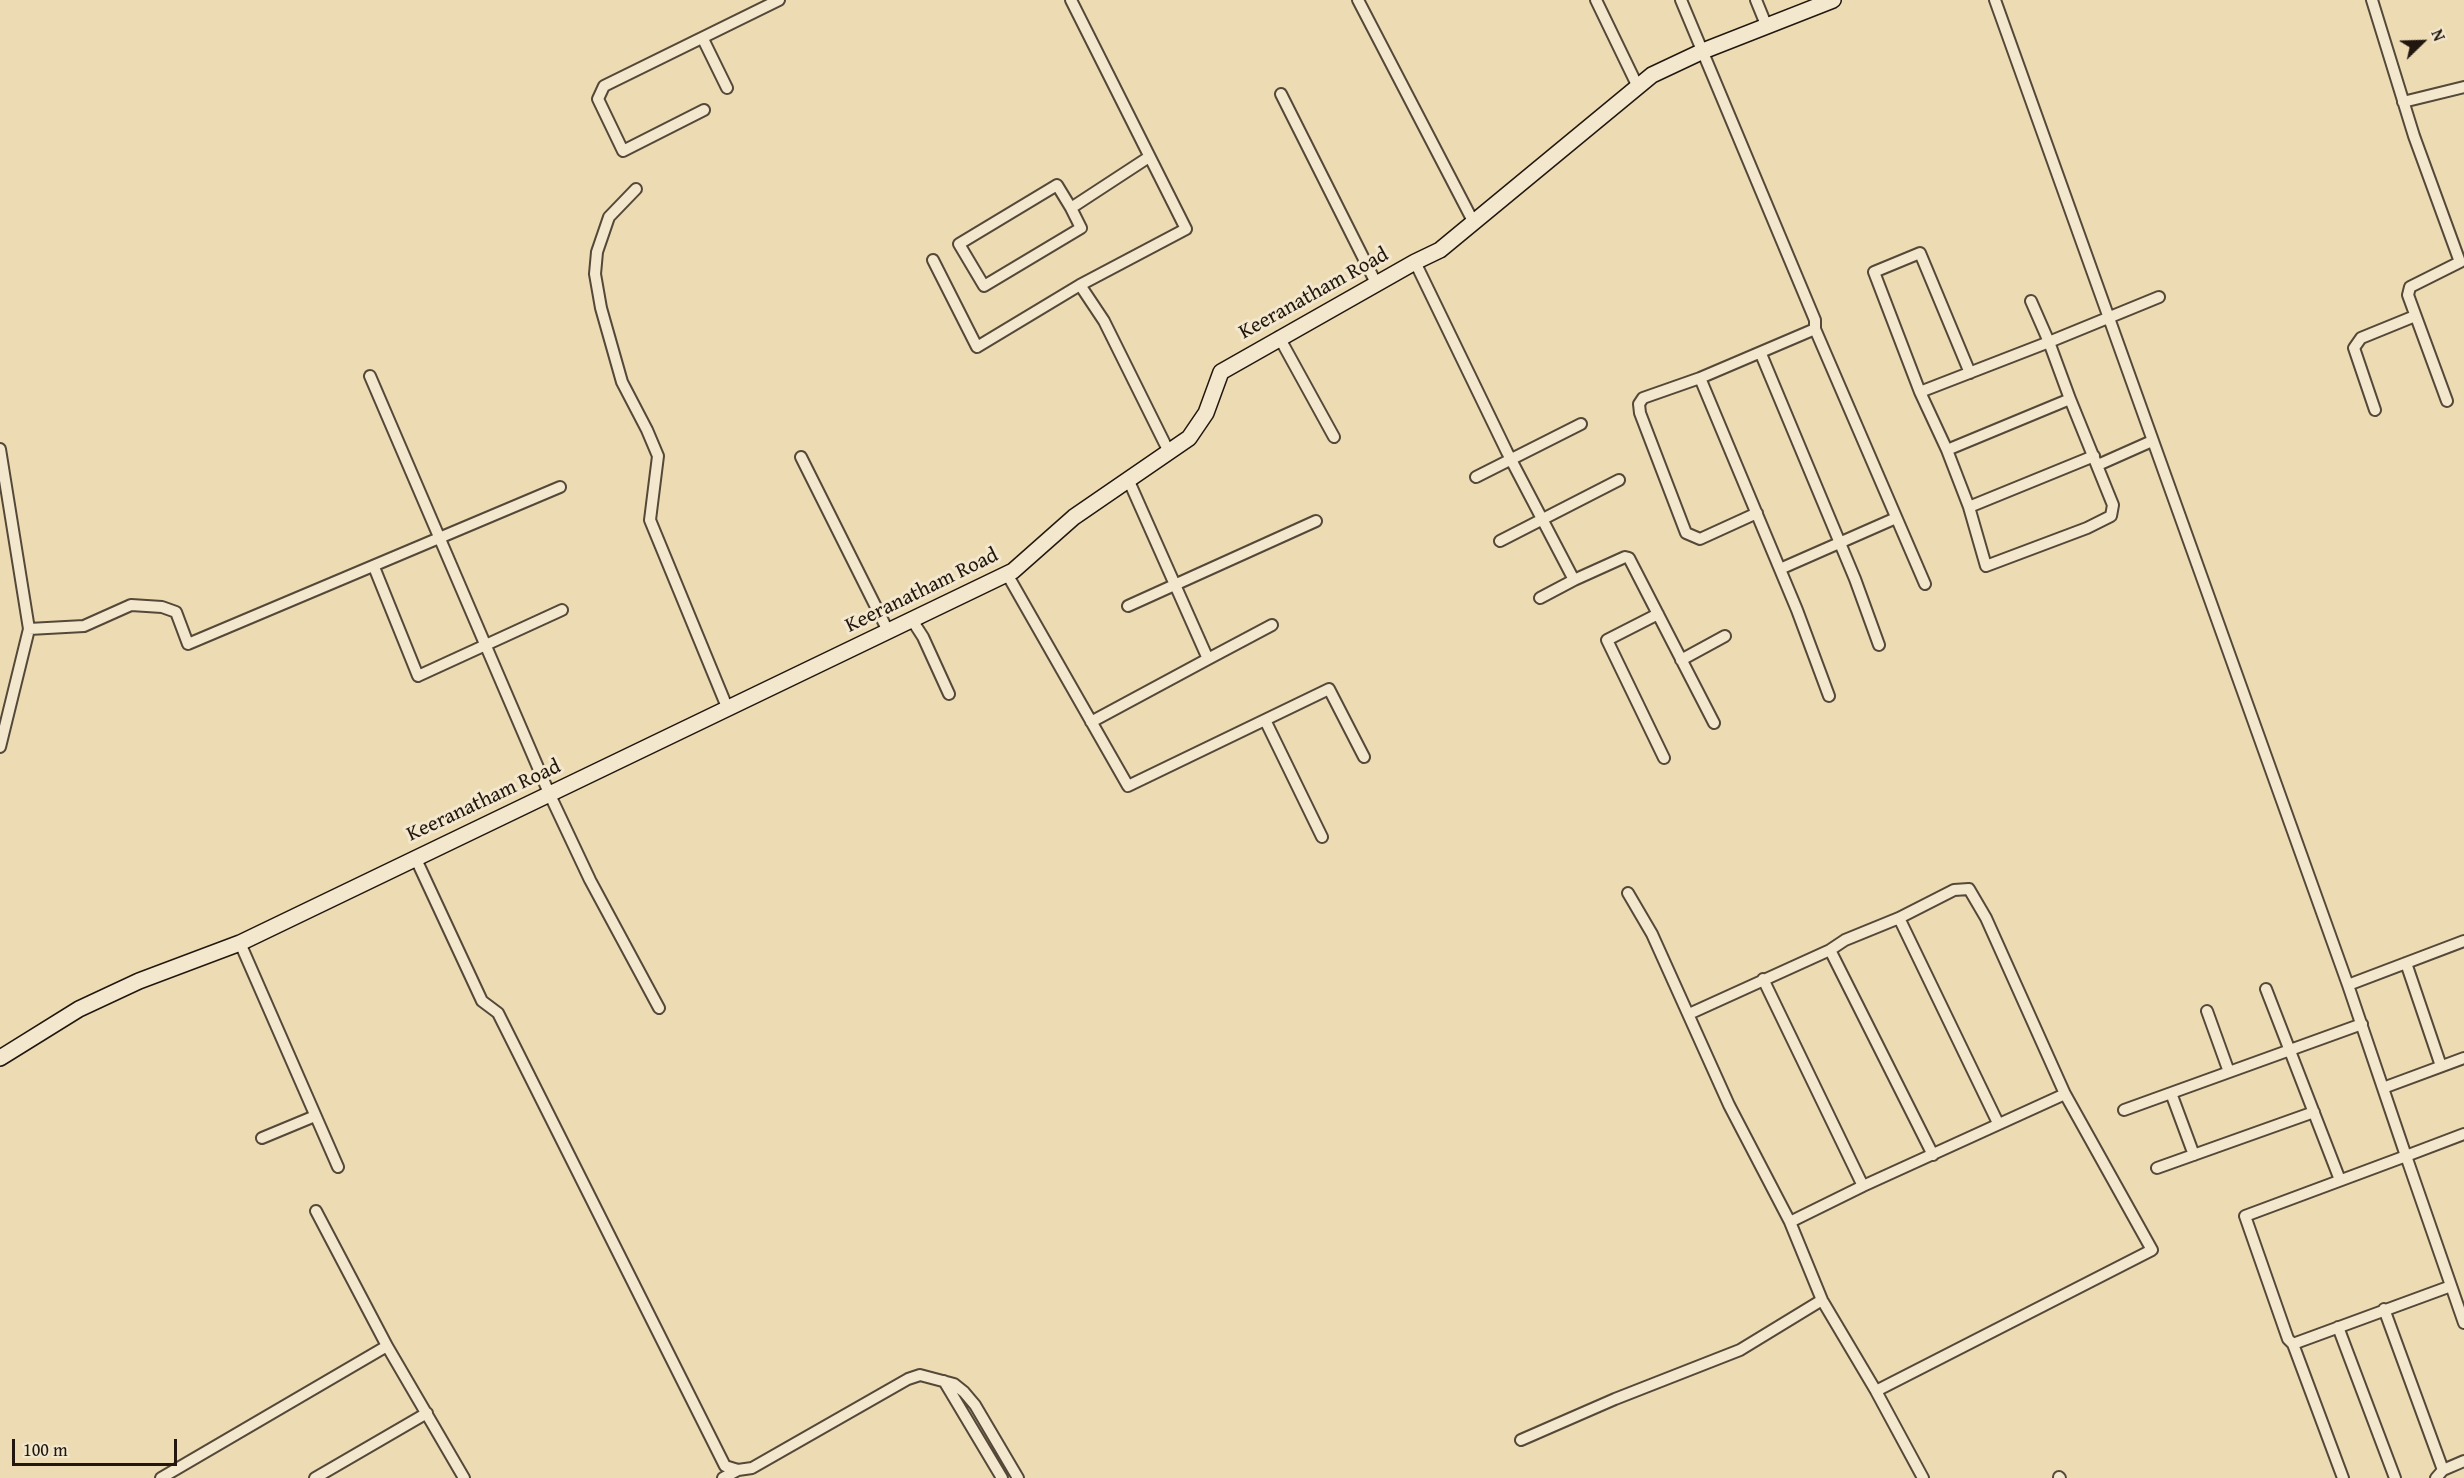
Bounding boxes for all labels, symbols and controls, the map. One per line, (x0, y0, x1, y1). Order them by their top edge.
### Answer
north arrow (2392, 12, 2452, 72)
text: N (2425, 25, 2452, 45)
street label: Keeranatham Road (1235, 242, 1393, 346)
street label: Keeranatham Road (841, 543, 1003, 639)
street label: Keeranatham Road (403, 754, 565, 848)
scale bar (15, 1427, 180, 1465)
text: 100 m (23, 1436, 68, 1463)

